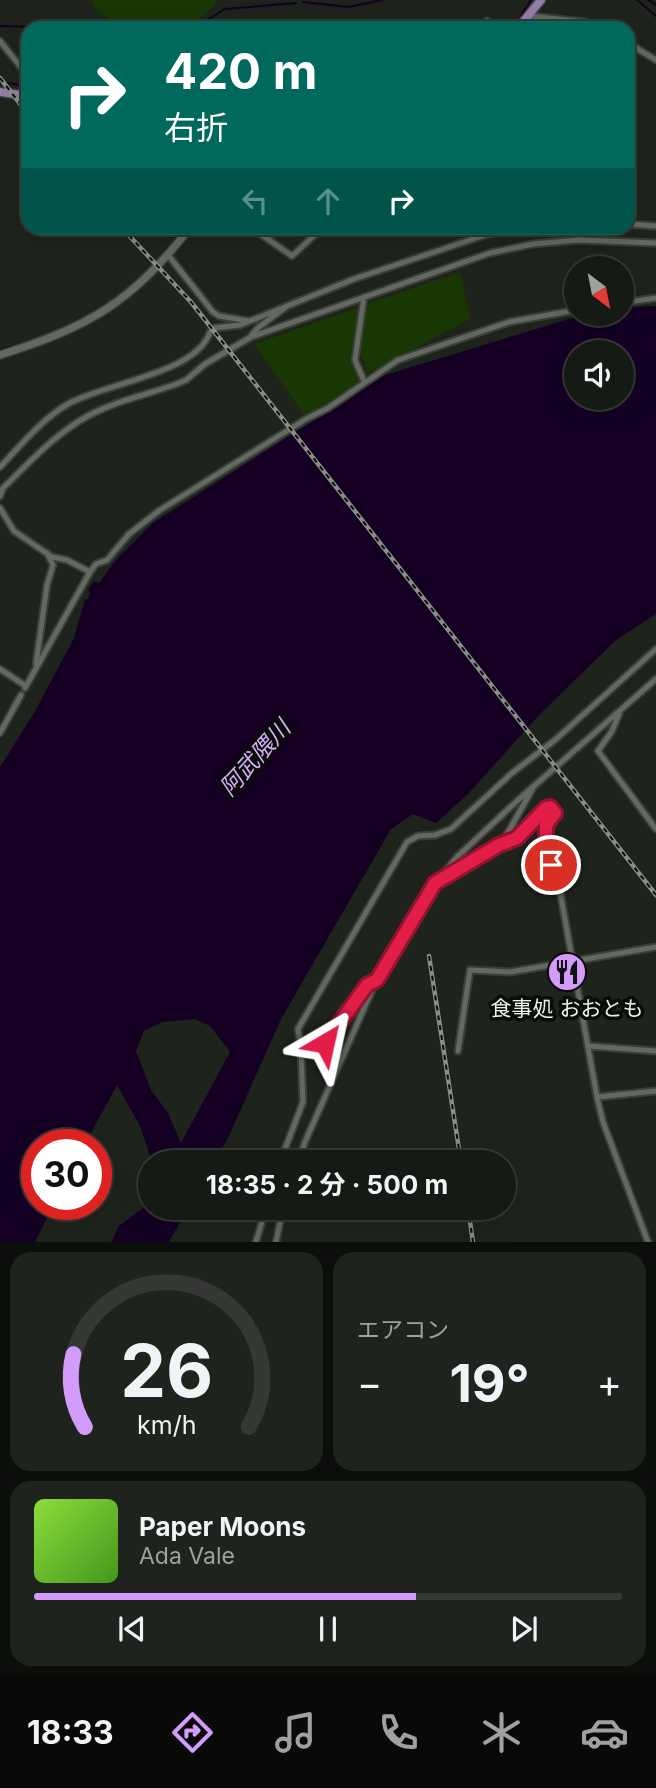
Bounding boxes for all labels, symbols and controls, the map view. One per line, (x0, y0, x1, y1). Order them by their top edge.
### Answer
text: 420 m (164, 42, 317, 101)
icon: right (49, 49, 140, 140)
text: 右折 (164, 108, 228, 147)
icon: left (236, 182, 274, 220)
icon: ahead (309, 182, 347, 220)
icon: right (382, 182, 420, 220)
north arrow (564, 256, 634, 326)
map controls (564, 256, 634, 410)
button: sound (564, 340, 634, 410)
water label: 阿武隈川 (214, 712, 298, 802)
pin (521, 835, 581, 895)
icon: arrive (532, 846, 570, 884)
restaurant icon: 食事処 おおとも (546, 951, 588, 993)
place label: 食事処 おおとも (491, 996, 643, 1021)
position arrow (288, 1006, 362, 1080)
speed limit sign: 30 (21, 1129, 112, 1220)
text: 18:35 · 2 分 · 500 m (206, 1169, 448, 1200)
text: エアコン (357, 1316, 449, 1344)
text: 26 (120, 1327, 213, 1416)
text: 19° (449, 1352, 530, 1415)
text: − (357, 1360, 382, 1406)
text: + (597, 1360, 622, 1406)
text: km/h (137, 1410, 196, 1440)
text: Paper Moons (139, 1511, 306, 1542)
text: Ada Vale (139, 1542, 235, 1570)
icon: previous (113, 1610, 151, 1648)
icon: pause (309, 1610, 347, 1648)
icon: next (505, 1610, 543, 1648)
icon: directions (168, 1708, 217, 1757)
icon: music (271, 1708, 320, 1757)
icon: phone (374, 1708, 423, 1757)
icon: climate (477, 1708, 526, 1757)
icon: car (580, 1708, 629, 1757)
text: 18:33 (27, 1713, 114, 1752)

